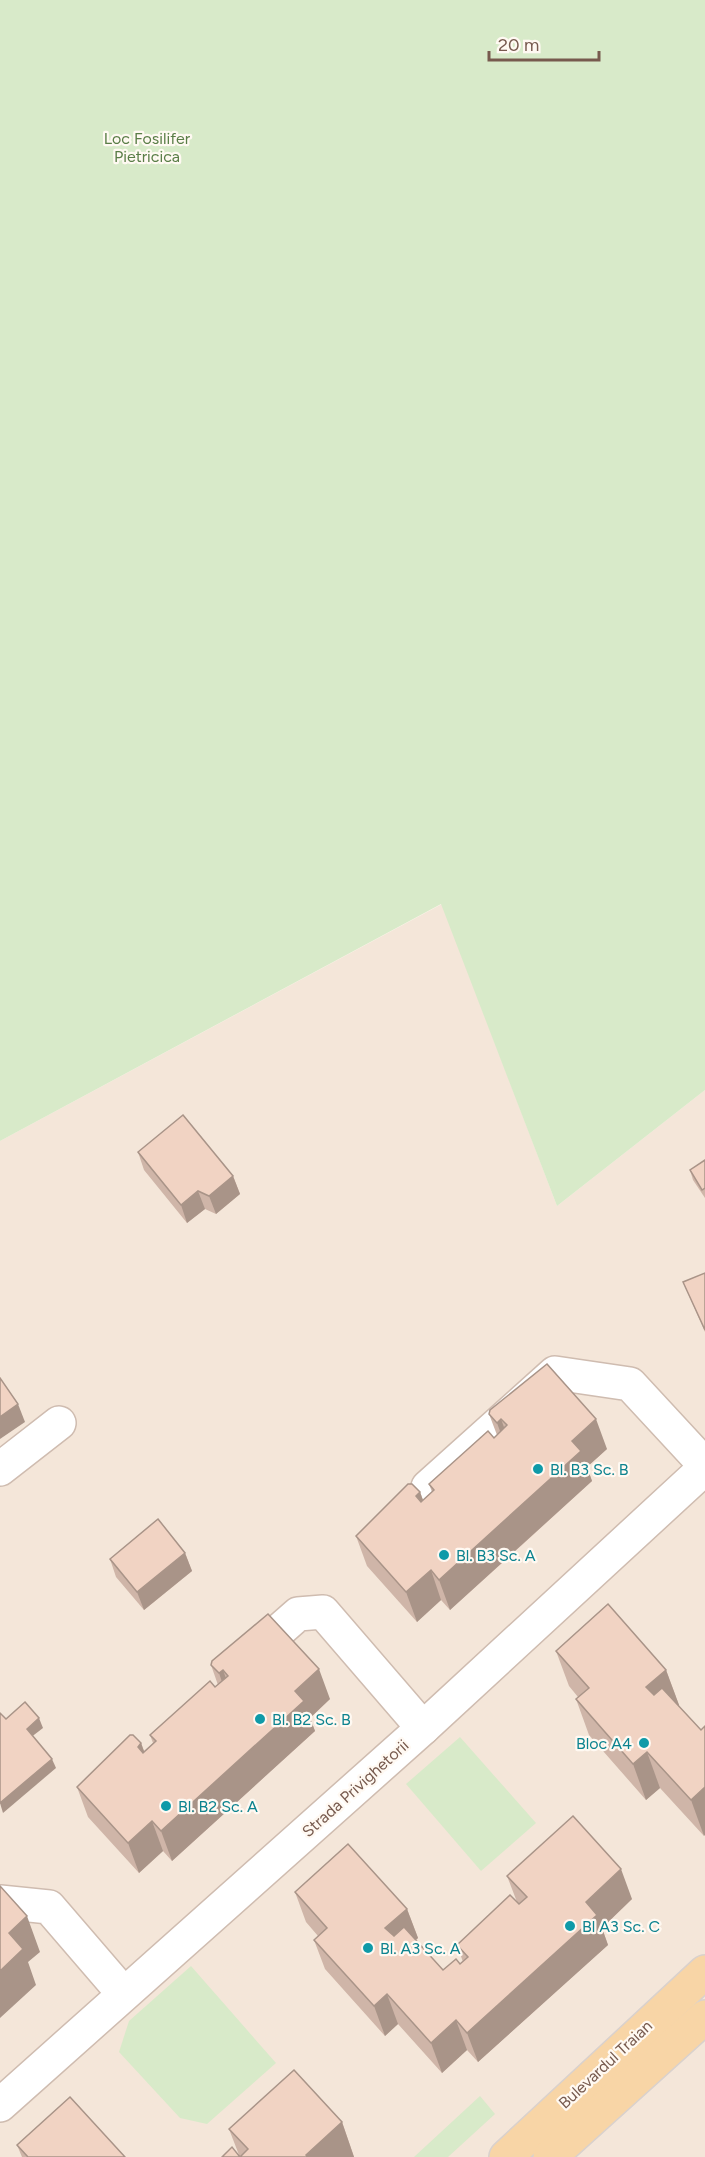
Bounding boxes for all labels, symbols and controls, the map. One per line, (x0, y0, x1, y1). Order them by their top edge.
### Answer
scale bar (489, 24, 598, 62)
text: 20 m (498, 34, 539, 56)
park label: Loc Fosilifer Pietricica (104, 129, 191, 166)
place label: Bl. B3 Sc. B (550, 1460, 629, 1479)
marker: Bl. B3 Sc. B (531, 1462, 545, 1476)
place label: Bl. B3 Sc. A (456, 1546, 536, 1565)
marker: Bl. B3 Sc. A (437, 1548, 451, 1562)
place label: Bl. B2 Sc. B (272, 1710, 351, 1729)
marker: Bl. B2 Sc. B (253, 1712, 267, 1726)
place label: Bloc A4 (576, 1734, 632, 1753)
street label: Strada Privighetorii (298, 1736, 412, 1841)
marker: Bloc A4 (637, 1736, 651, 1750)
place label: Bl. B2 Sc. A (178, 1797, 258, 1816)
marker: Bl. B2 Sc. A (159, 1799, 173, 1813)
place label: Bl A3 Sc. C (582, 1917, 660, 1936)
marker: Bl A3 Sc. C (563, 1919, 577, 1933)
place label: Bl. A3 Sc. A (380, 1939, 461, 1958)
marker: Bl. A3 Sc. A (361, 1941, 375, 1955)
street label: Bulevardul Traian (555, 2016, 656, 2112)

